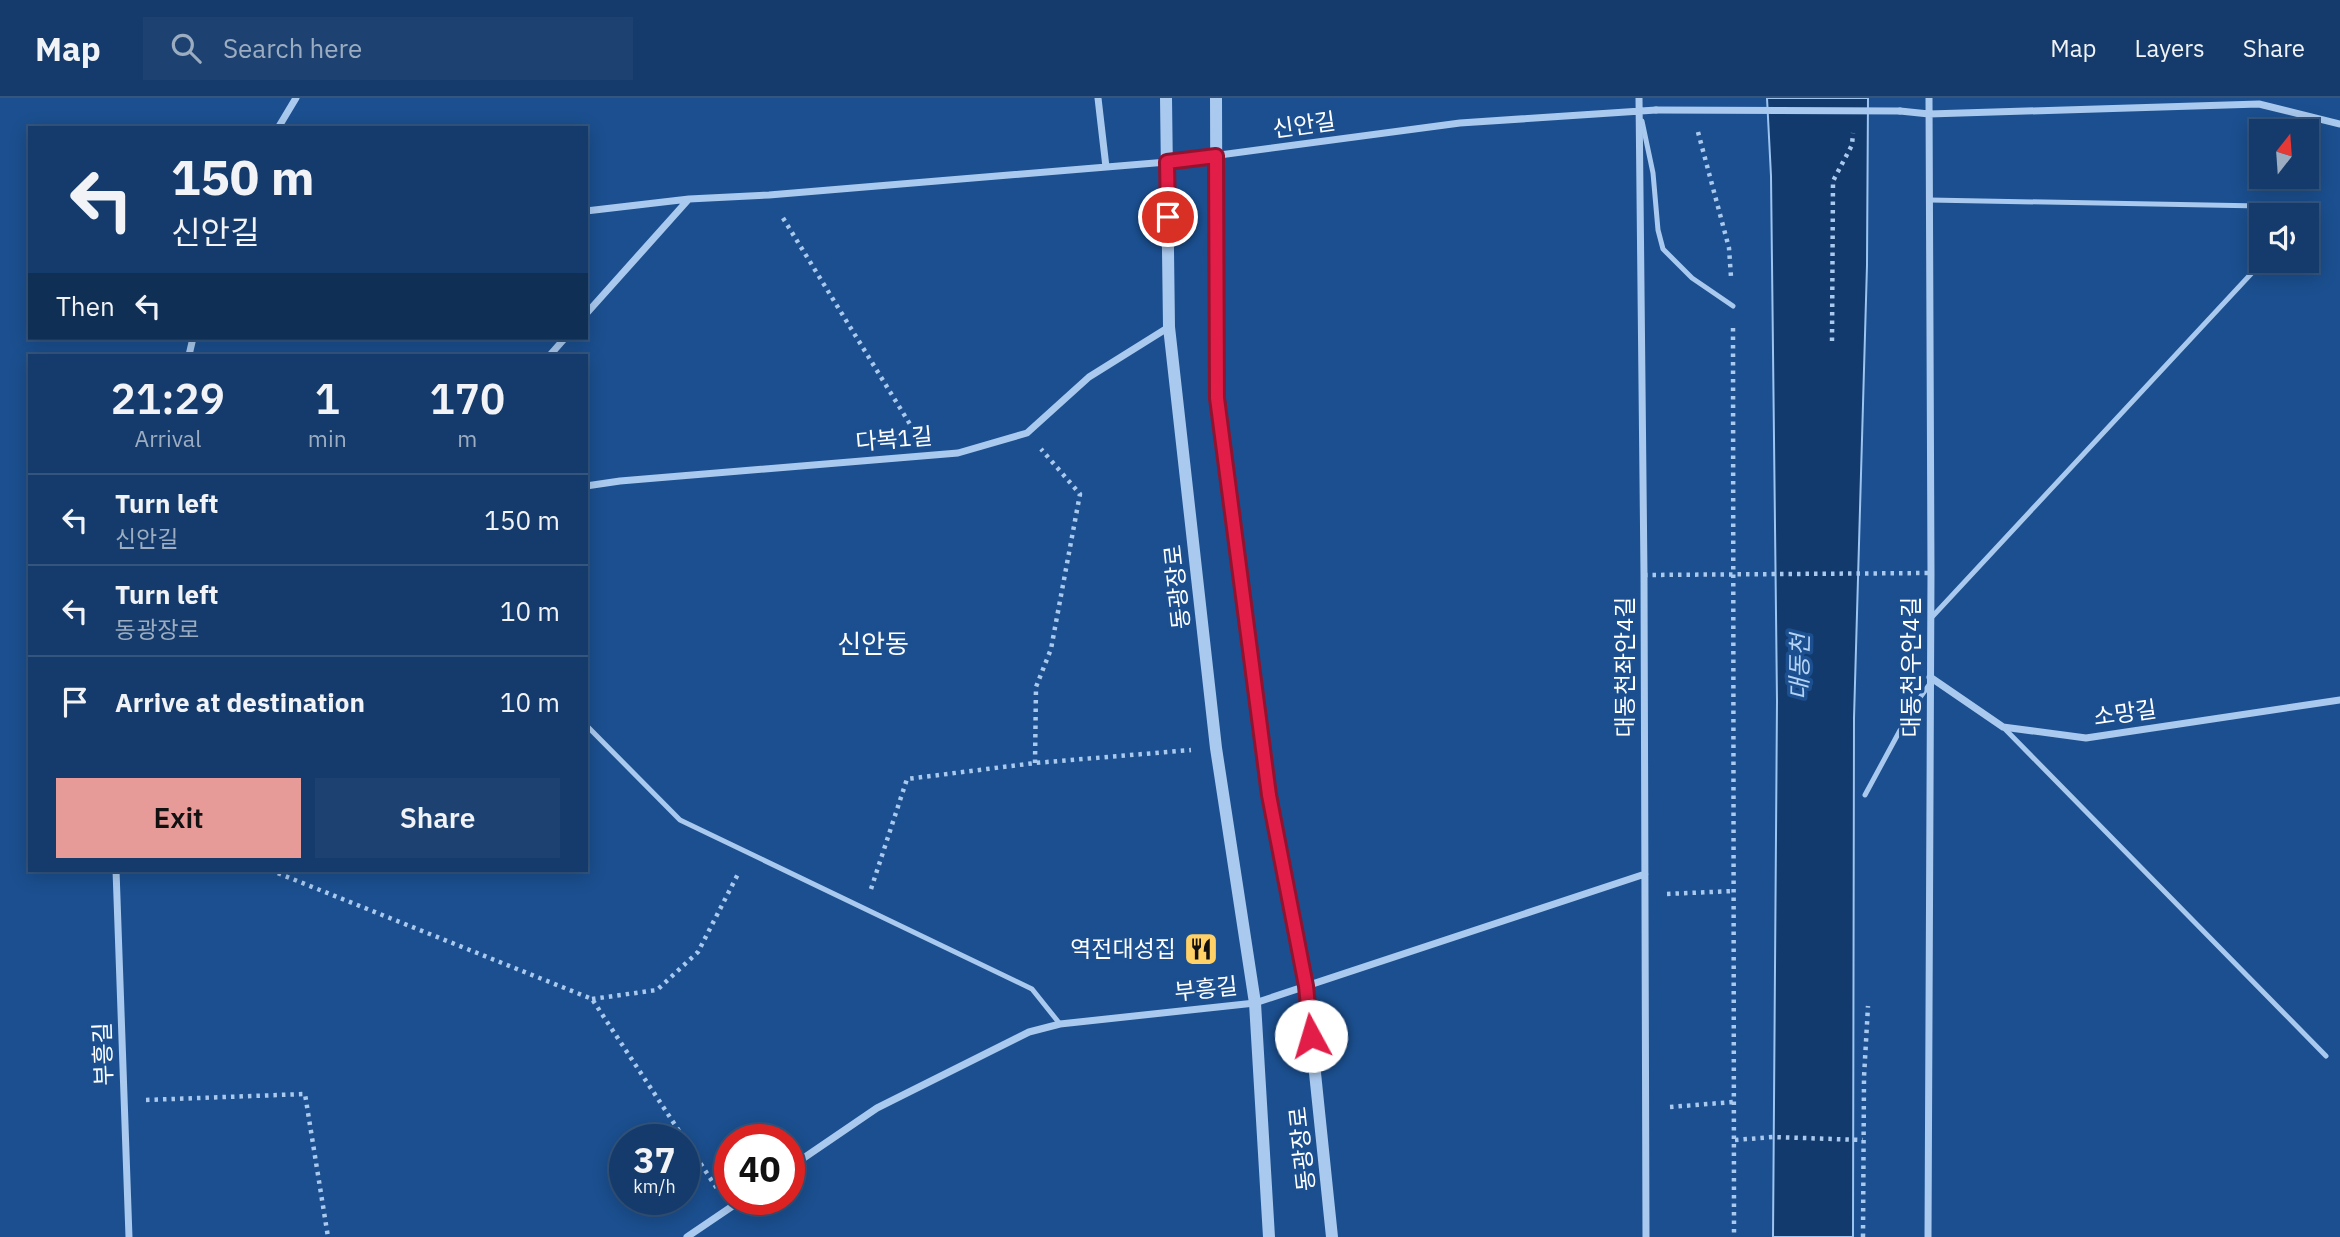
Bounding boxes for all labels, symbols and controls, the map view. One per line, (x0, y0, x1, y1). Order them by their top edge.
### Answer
search box (143, 17, 633, 80)
text: Map (35, 27, 101, 70)
icon: search (167, 29, 205, 67)
text: Search here (223, 31, 362, 65)
text: Map (2050, 32, 2097, 64)
text: Layers (2135, 32, 2205, 64)
text: Share (2243, 32, 2305, 64)
street label: 신안길 (1270, 105, 1337, 143)
north arrow (2249, 119, 2319, 189)
map controls (2249, 119, 2319, 273)
text: 150 m (171, 145, 315, 208)
icon: left (56, 154, 147, 245)
pin (1138, 187, 1198, 247)
icon: arrive (1149, 198, 1187, 236)
button: sound (2249, 203, 2319, 273)
text: 신안길 (171, 211, 259, 253)
icon: left (129, 287, 167, 325)
text: Then (56, 289, 115, 323)
text: 21:29 (111, 371, 225, 426)
text: 1 (315, 371, 340, 426)
text: 170 (430, 371, 505, 426)
street label: 다복1길 (854, 420, 934, 456)
text: Arrival (134, 423, 201, 453)
text: min (308, 423, 347, 453)
text: m (457, 423, 477, 453)
text: Turn left (115, 486, 218, 520)
icon: left (56, 501, 94, 539)
text: 150 m (484, 503, 560, 537)
text: 신안길 (115, 523, 178, 553)
street label: 동광장로 (1157, 543, 1195, 631)
text: Turn left (115, 577, 218, 611)
icon: left (56, 592, 94, 630)
text: 10 m (500, 594, 560, 628)
street label: 대동천좌안4길 (1609, 597, 1639, 737)
street label: 대동천우안4길 (1895, 597, 1925, 737)
text: 동광장로 (115, 614, 200, 644)
district label: 신안동 (837, 626, 909, 660)
water label: 대동천 (1782, 631, 1816, 700)
icon: arrive (56, 683, 94, 721)
text: Arrive at destination (115, 685, 365, 719)
text: 10 m (500, 685, 560, 719)
street label: 소망길 (2091, 693, 2158, 731)
button: Exit (56, 778, 301, 858)
button: Share (315, 778, 560, 858)
restaurant icon: 역전대성집 (1182, 930, 1220, 968)
place label: 역전대성집 (1070, 933, 1176, 963)
street label: 부흥길 (1173, 970, 1239, 1006)
position arrow (1274, 999, 1348, 1073)
street label: 부흥길 (86, 1022, 118, 1086)
street label: 동광장로 (1282, 1105, 1320, 1193)
speed limit sign: 40 (714, 1124, 805, 1215)
text: 37 (633, 1137, 676, 1183)
text: km/h (633, 1175, 676, 1198)

